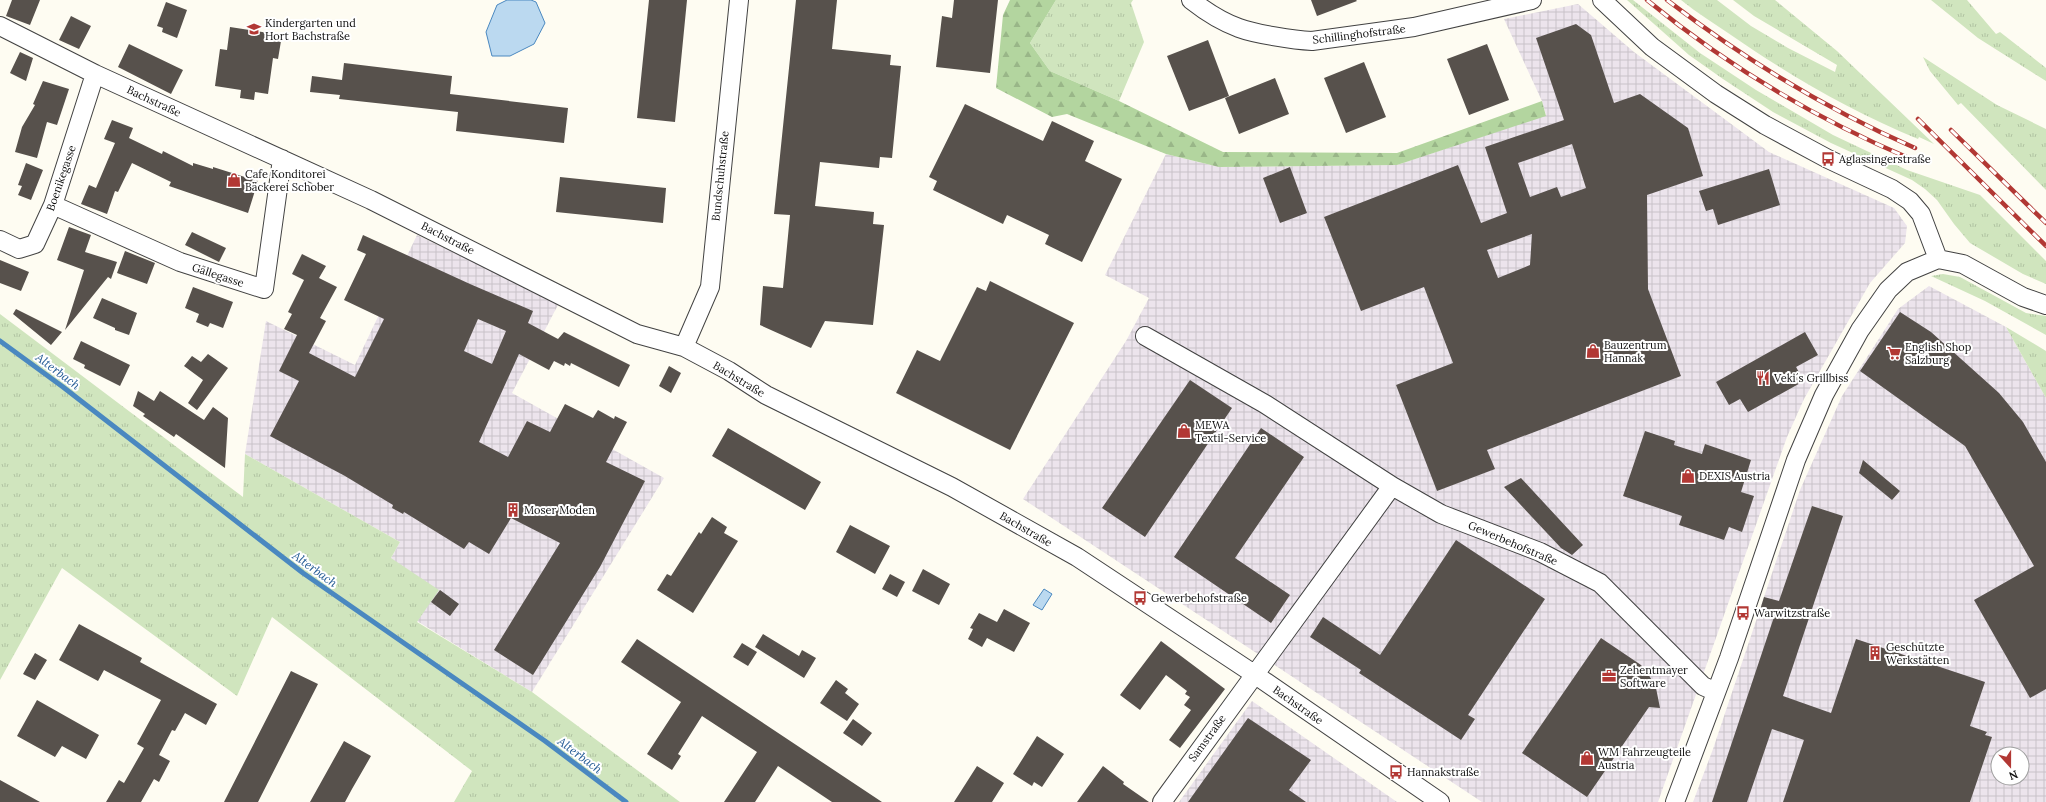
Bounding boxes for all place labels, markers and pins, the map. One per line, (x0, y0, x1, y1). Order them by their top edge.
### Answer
place label: Kindergarten und Hort Bachstraße (265, 16, 356, 43)
school or university icon: Kindergarten und Hort Bachstraße (246, 21, 262, 37)
bus stop icon: Aglassingerstraße (1820, 151, 1836, 167)
place label: Aglassingerstraße (1838, 152, 1931, 166)
place label: Cafe Konditorei Bäckerei Schober (245, 167, 334, 194)
shop icon: Cafe Konditorei Bäckerei Schober (226, 172, 242, 188)
place label: Bauzentrum Hannak (1604, 338, 1667, 365)
place label: English Shop Salzburg (1905, 340, 1972, 367)
shop icon: Bauzentrum Hannak (1585, 343, 1601, 359)
supermarket icon: English Shop Salzburg (1886, 345, 1902, 361)
restaurant icon: Veki´s Grillbiss (1755, 370, 1771, 386)
place label: Veki´s Grillbiss (1773, 371, 1848, 385)
place label: MEWA Textil-Service (1195, 418, 1266, 445)
shop icon: MEWA Textil-Service (1176, 423, 1192, 439)
shop icon: DEXIS Austria (1680, 468, 1696, 484)
place label: DEXIS Austria (1699, 469, 1771, 483)
building icon: Moser Moden (505, 502, 521, 518)
place label: Moser Moden (524, 503, 595, 517)
bus stop icon: Gewerbehofstraße (1132, 590, 1148, 606)
place label: Gewerbehofstraße (1151, 591, 1247, 605)
bus stop icon: Warwitzstraße (1735, 605, 1751, 621)
place label: Warwitzstraße (1754, 606, 1830, 620)
place label: Geschützte Werkstätten (1886, 640, 1950, 667)
building icon: Geschützte Werkstätten (1867, 645, 1883, 661)
place label: Zehentmayer Software (1620, 663, 1688, 690)
office icon: Zehentmayer Software (1601, 668, 1617, 684)
place label: WM Fahrzeugteile Austria (1597, 745, 1691, 772)
shop icon: WM Fahrzeugteile Austria (1579, 750, 1595, 766)
bus stop icon: Hannakstraße (1388, 764, 1404, 780)
place label: Hannakstraße (1407, 765, 1479, 779)

